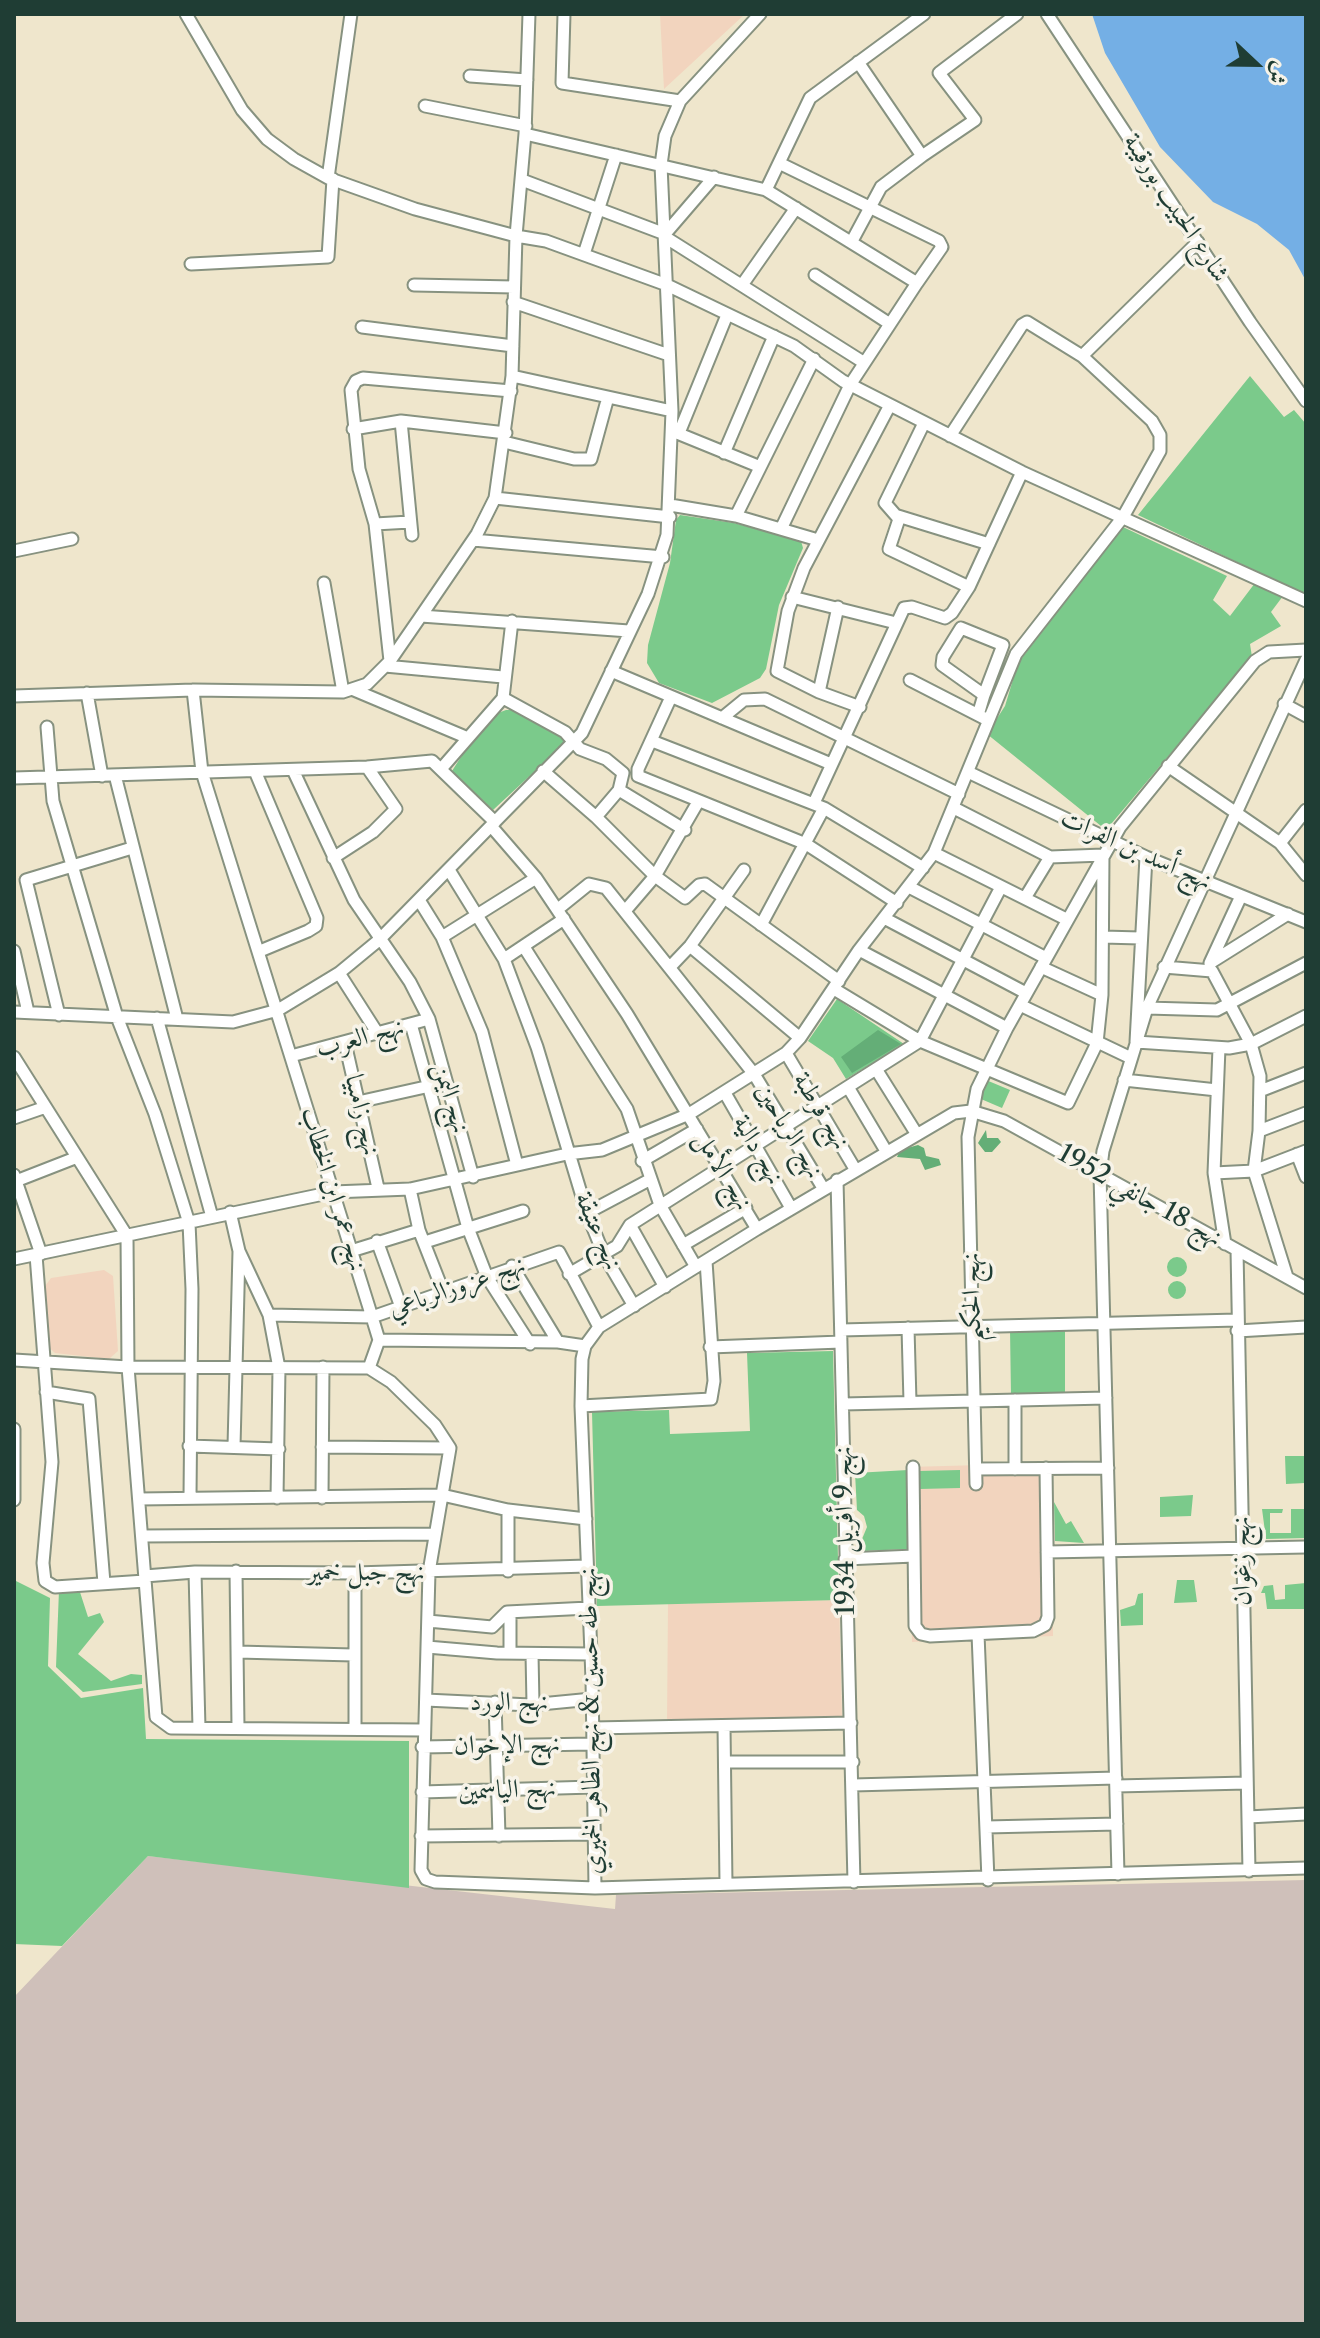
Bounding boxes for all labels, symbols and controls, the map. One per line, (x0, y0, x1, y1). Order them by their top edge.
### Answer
north arrow (1216, 24, 1296, 104)
text: ش (1262, 58, 1295, 88)
street label: شارع الحبيب بورقيبة (1116, 128, 1236, 288)
street label: نهج أسد بن الفرات (1055, 803, 1217, 897)
street label: نهج العرب (312, 1011, 408, 1065)
street label: نهج اليمن (426, 1059, 476, 1137)
street label: نهج قرطبة (786, 1067, 856, 1155)
street label: نهج زامبيا (338, 1071, 386, 1159)
street label: نهج الرياحين (748, 1078, 830, 1184)
street label: نهج عمر ابن الخطاب (293, 1103, 373, 1275)
street label: نهج دالية (726, 1110, 790, 1190)
street label: نهج الأمل (687, 1126, 759, 1216)
street label: نهج 18 جانفي 1952 (1052, 1138, 1228, 1254)
street label: نهج عتيقة (568, 1187, 628, 1275)
street label: نهج عزوزالرباعي (385, 1249, 529, 1325)
street label: نهج الحكيم (956, 1252, 988, 1342)
street label: نهج 9 أفريل 1934 (828, 1446, 862, 1616)
street label: نهج زغوان (1226, 1516, 1258, 1606)
street label: نهج جبل خمير (307, 1556, 425, 1588)
street label: نهج طه حسين & نهج الطاهر الخميري (573, 1567, 609, 1875)
street label: نهج الورد (470, 1686, 548, 1718)
street label: نهج الإخوان (454, 1728, 560, 1762)
street label: نهج الياسمين (458, 1773, 556, 1807)

